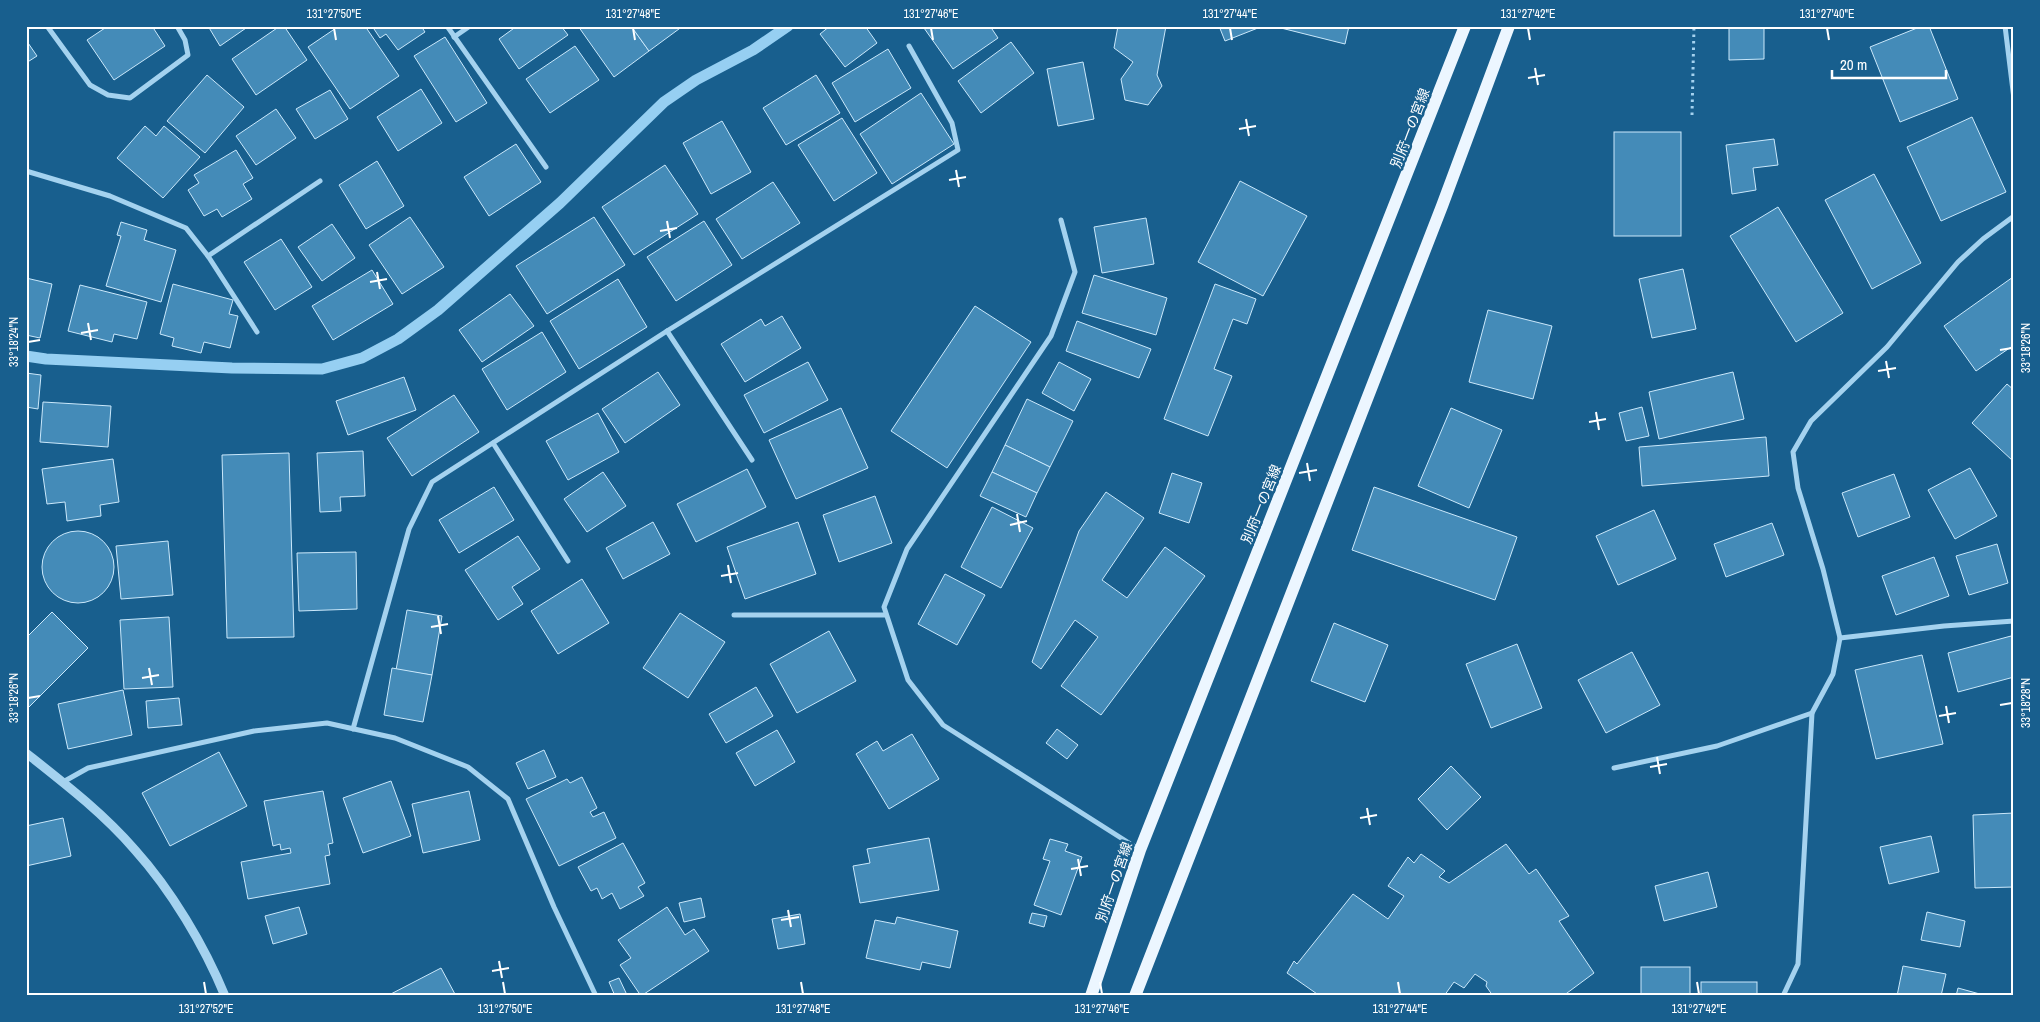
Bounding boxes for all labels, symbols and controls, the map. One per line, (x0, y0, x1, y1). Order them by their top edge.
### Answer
text: 131°27'50"E (306, 6, 362, 22)
text: 131°27'48"E (605, 6, 661, 22)
text: 131°27'46"E (903, 6, 959, 22)
text: 131°27'44"E (1202, 6, 1258, 22)
text: 131°27'42"E (1500, 6, 1556, 22)
text: 131°27'40"E (1799, 6, 1855, 22)
scale bar (1832, 48, 1946, 80)
text: 20 m (1840, 54, 1867, 75)
street label: 別府一の宮線 (1387, 86, 1433, 170)
text: 33°18'24"N (6, 317, 22, 367)
text: 33°18'26"N (2018, 323, 2034, 373)
street label: 別府一の宮線 (1237, 462, 1285, 546)
text: 33°18'26"N (6, 673, 22, 723)
text: 33°18'28"N (2018, 678, 2034, 728)
street label: 別府一の宮線 (1092, 839, 1136, 925)
text: 131°27'52"E (178, 1001, 234, 1017)
text: 131°27'50"E (477, 1001, 533, 1017)
text: 131°27'48"E (775, 1001, 831, 1017)
text: 131°27'46"E (1074, 1001, 1130, 1017)
text: 131°27'44"E (1372, 1001, 1428, 1017)
text: 131°27'42"E (1671, 1001, 1727, 1017)

